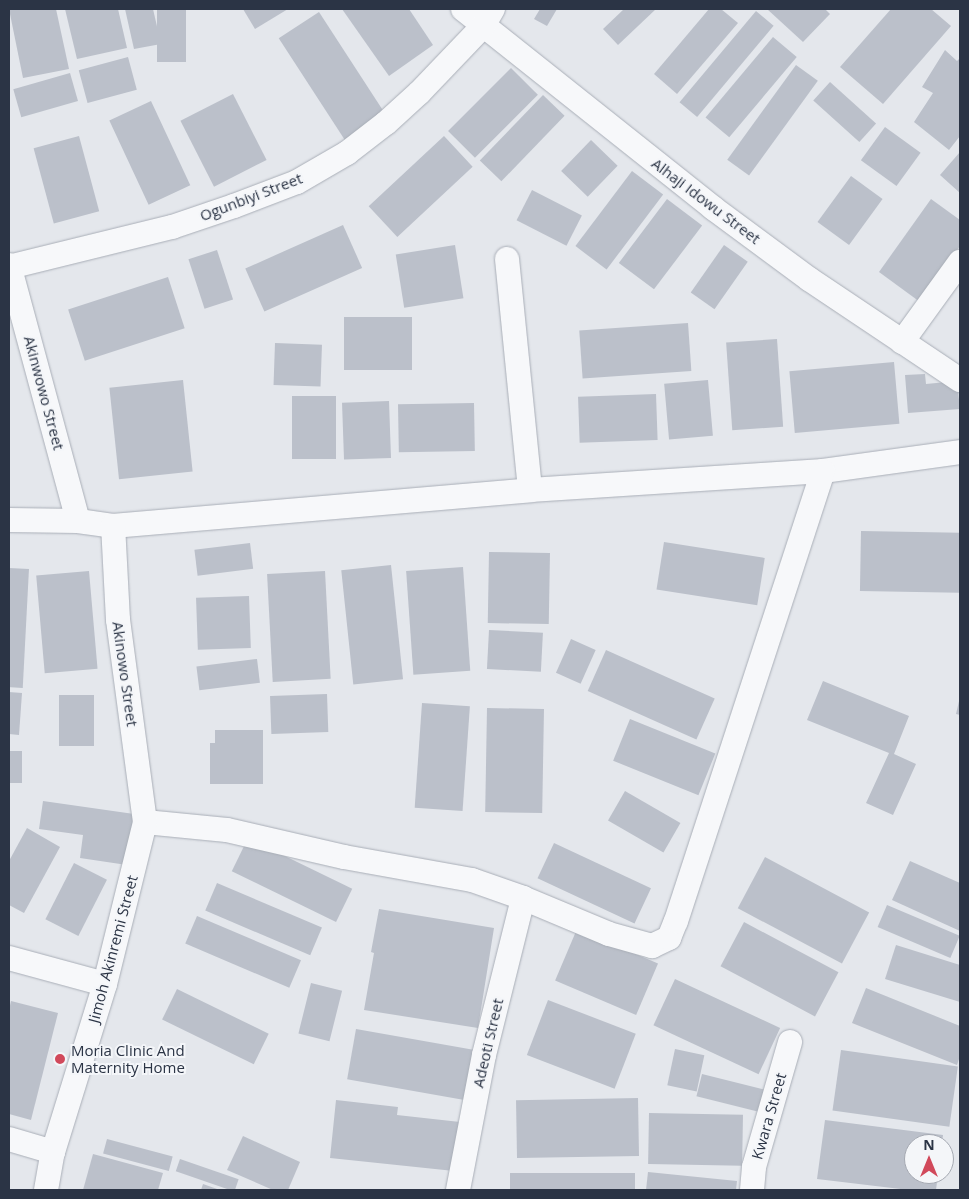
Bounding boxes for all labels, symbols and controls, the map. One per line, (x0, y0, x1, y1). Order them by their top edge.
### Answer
street label: Alhaji Idowu Street (648, 154, 764, 248)
street label: Ogunbiyi Street (197, 169, 305, 225)
street label: Akinwowo Street (20, 334, 68, 452)
street label: Akinowo Street (109, 620, 141, 728)
street label: Jimoh Akinremi Street (85, 873, 141, 1025)
street label: Adeoti Street (469, 997, 507, 1089)
place label: Moria Clinic And Maternity Home (71, 1041, 185, 1076)
marker: Moria Clinic And Maternity Home (53, 1052, 67, 1066)
street label: Kwara Street (748, 1071, 790, 1161)
north arrow (904, 1134, 954, 1184)
text: N (923, 1135, 935, 1154)

